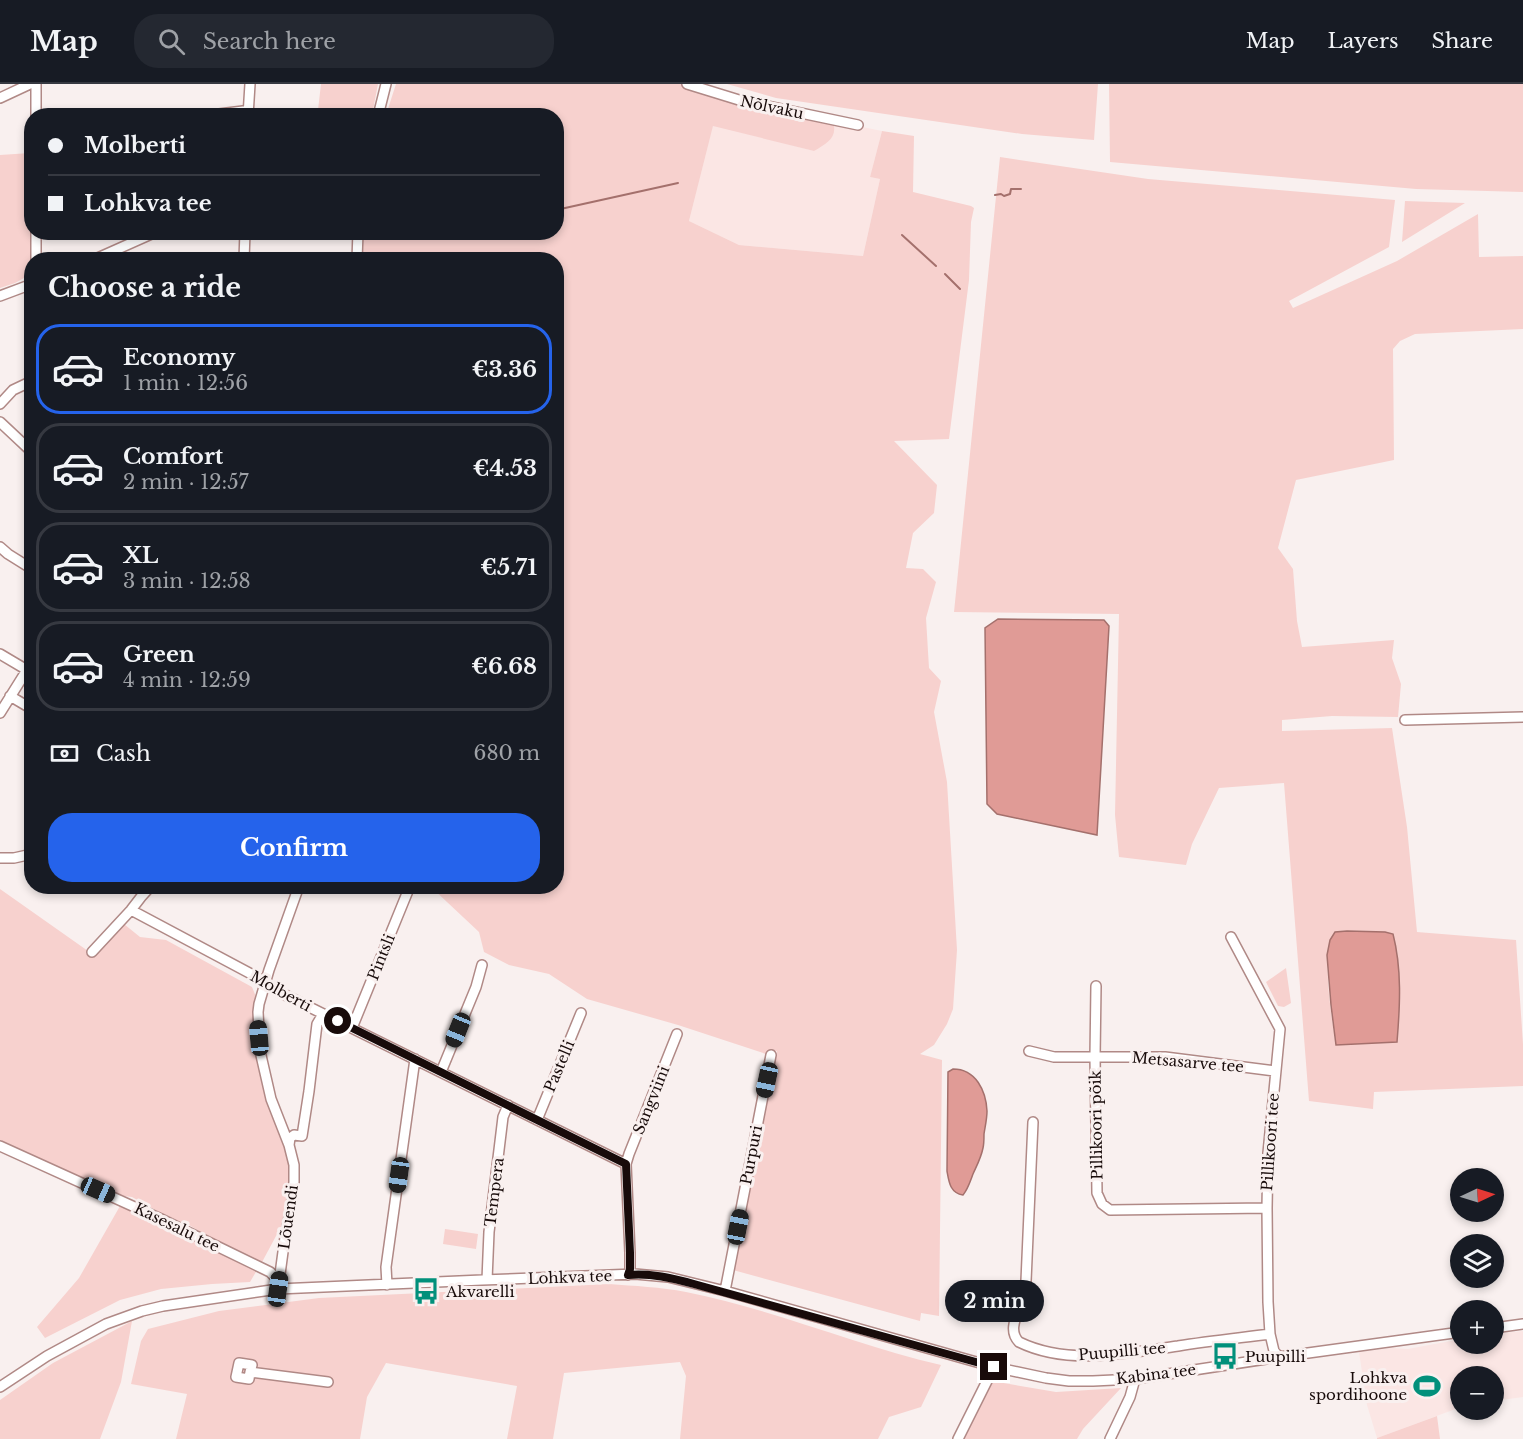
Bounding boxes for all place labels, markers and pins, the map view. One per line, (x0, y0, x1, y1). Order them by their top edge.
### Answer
bus stop icon: Akvarelli (411, 1276, 441, 1306)
place label: Akvarelli (445, 1282, 515, 1301)
bus stop icon: Puupilli (1210, 1341, 1240, 1371)
place label: Puupilli (1245, 1347, 1306, 1366)
place label: Lohkva spordihoone (1309, 1368, 1408, 1404)
sports icon: Lohkva spordihoone (1412, 1371, 1442, 1401)

